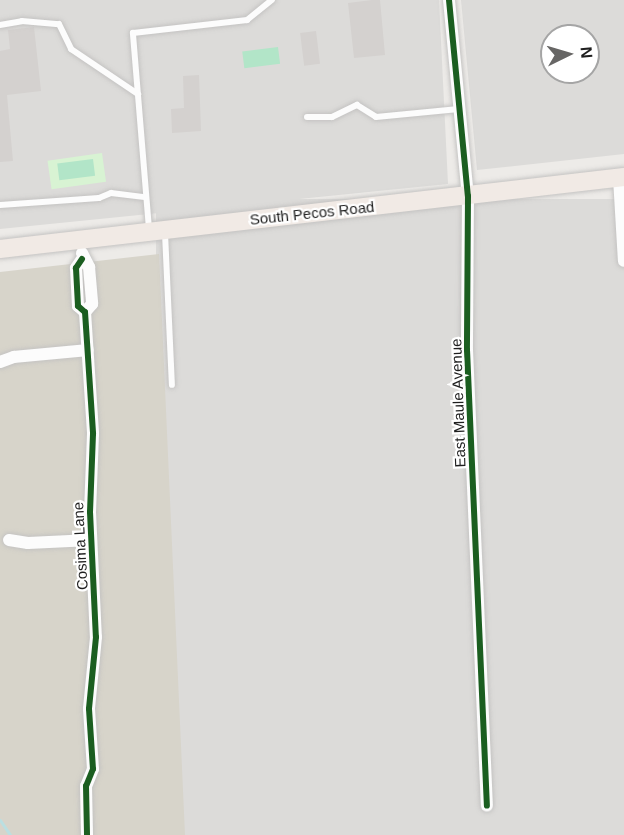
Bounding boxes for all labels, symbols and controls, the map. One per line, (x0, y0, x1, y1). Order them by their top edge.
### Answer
north arrow (540, 24, 600, 84)
text: N (577, 46, 595, 59)
street label: South Pecos Road (249, 198, 375, 228)
street label: East Maule Avenue (447, 338, 469, 468)
street label: Cosima Lane (69, 501, 91, 591)

